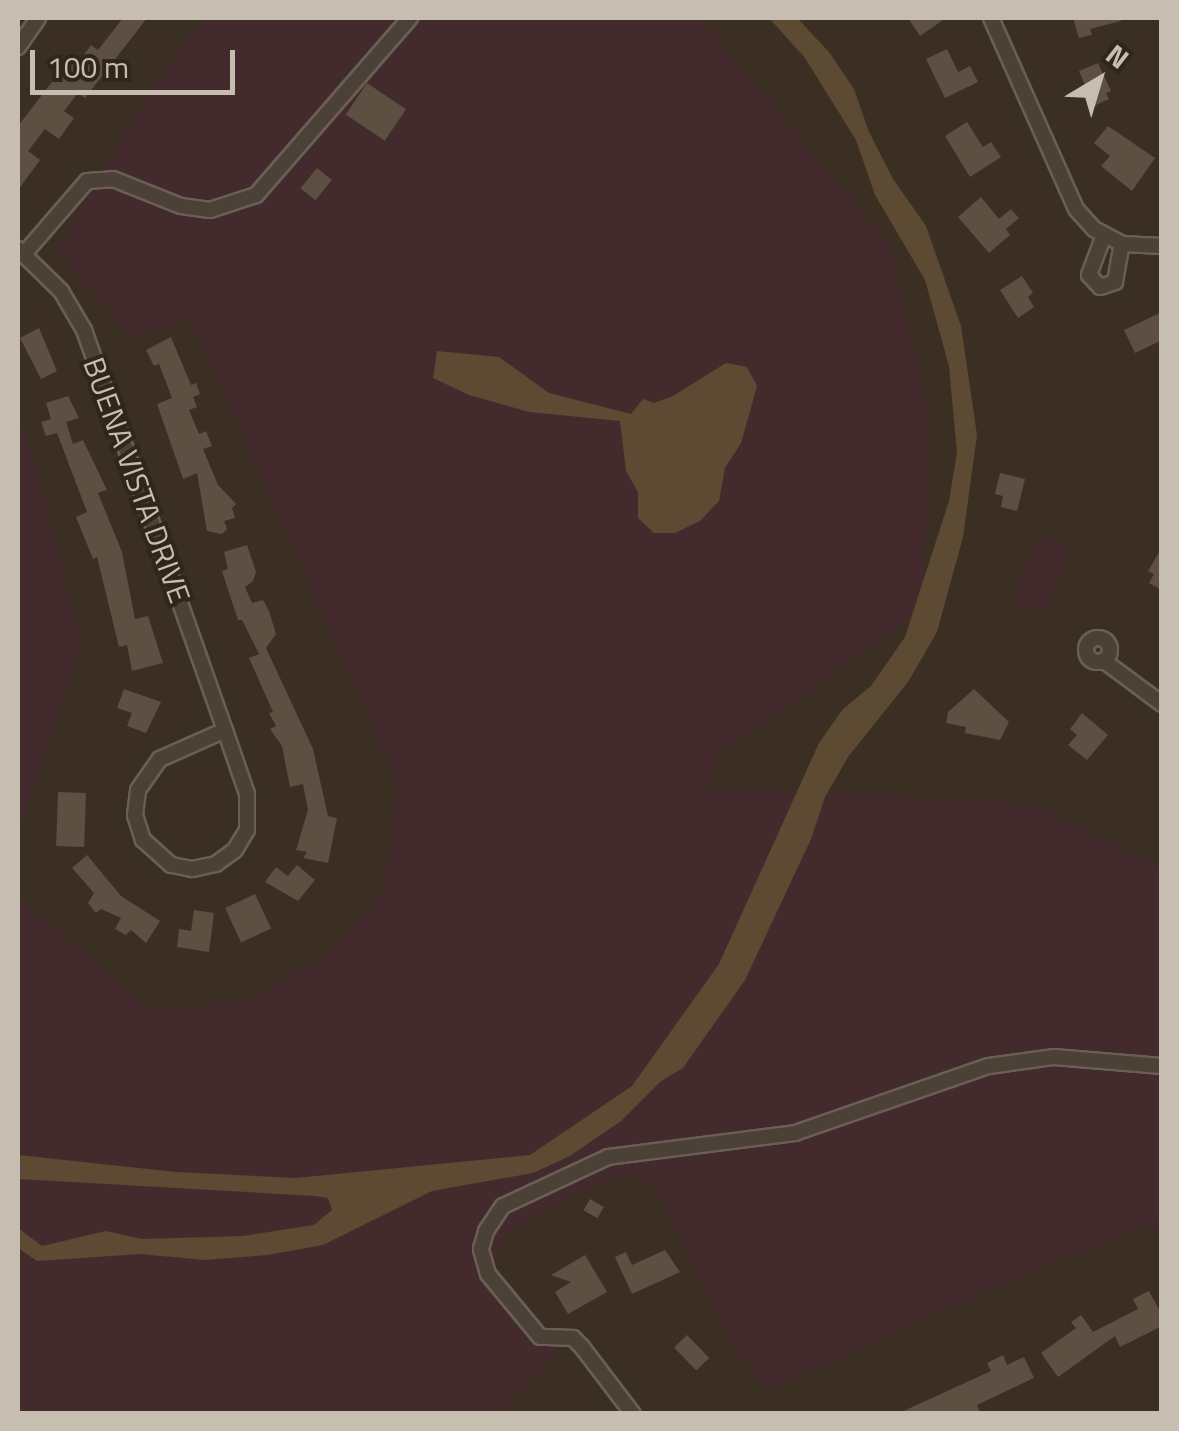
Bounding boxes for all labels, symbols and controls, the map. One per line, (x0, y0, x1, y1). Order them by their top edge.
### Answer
scale bar (35, 30, 240, 92)
north arrow (1049, 30, 1149, 130)
text: N (1097, 33, 1139, 79)
text: 100 m (47, 44, 129, 90)
street label: BUENA VISTA DRIVE (76, 352, 198, 608)

